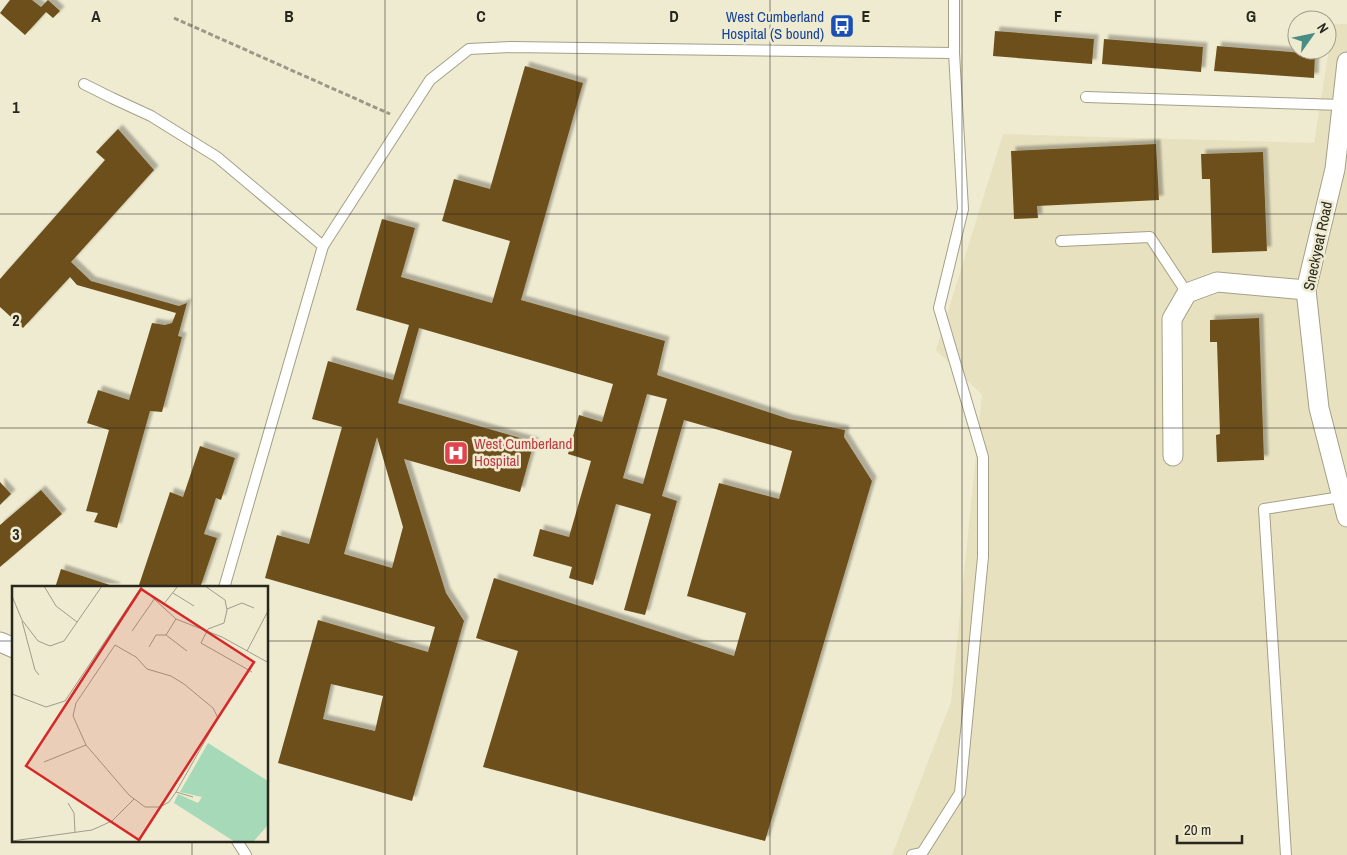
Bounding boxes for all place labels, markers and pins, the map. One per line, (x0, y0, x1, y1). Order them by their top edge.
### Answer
place label: West Cumberland Hospital (S bound) (721, 6, 824, 44)
bus stop icon: West Cumberland Hospital (S bound) (829, 13, 855, 39)
place label: West Cumberland Hospital (474, 433, 572, 471)
hospital icon: West Cumberland Hospital (443, 440, 469, 466)

